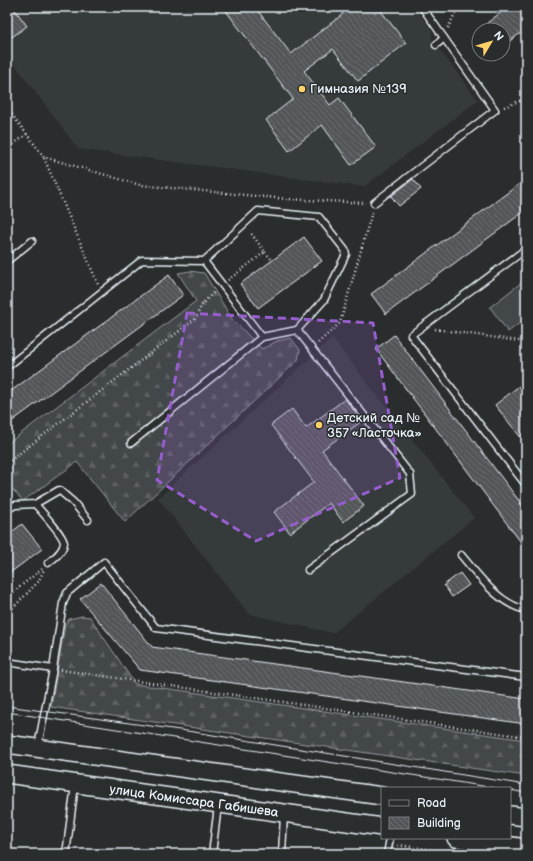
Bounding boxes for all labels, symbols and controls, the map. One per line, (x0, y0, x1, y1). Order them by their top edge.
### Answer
north arrow (471, 22, 511, 62)
text: N (491, 29, 506, 43)
place label: Гимназия №139 (310, 81, 407, 97)
marker: Гимназия №139 (297, 84, 307, 94)
place label: Детский сад № 357 «Ласточка» (327, 410, 422, 441)
marker: Детский сад № 357 «Ласточка» (314, 420, 324, 430)
street label: улица Комиссара Габишева (108, 781, 280, 821)
legend (381, 787, 511, 839)
text: Road (417, 796, 446, 811)
text: Building (417, 816, 461, 831)

